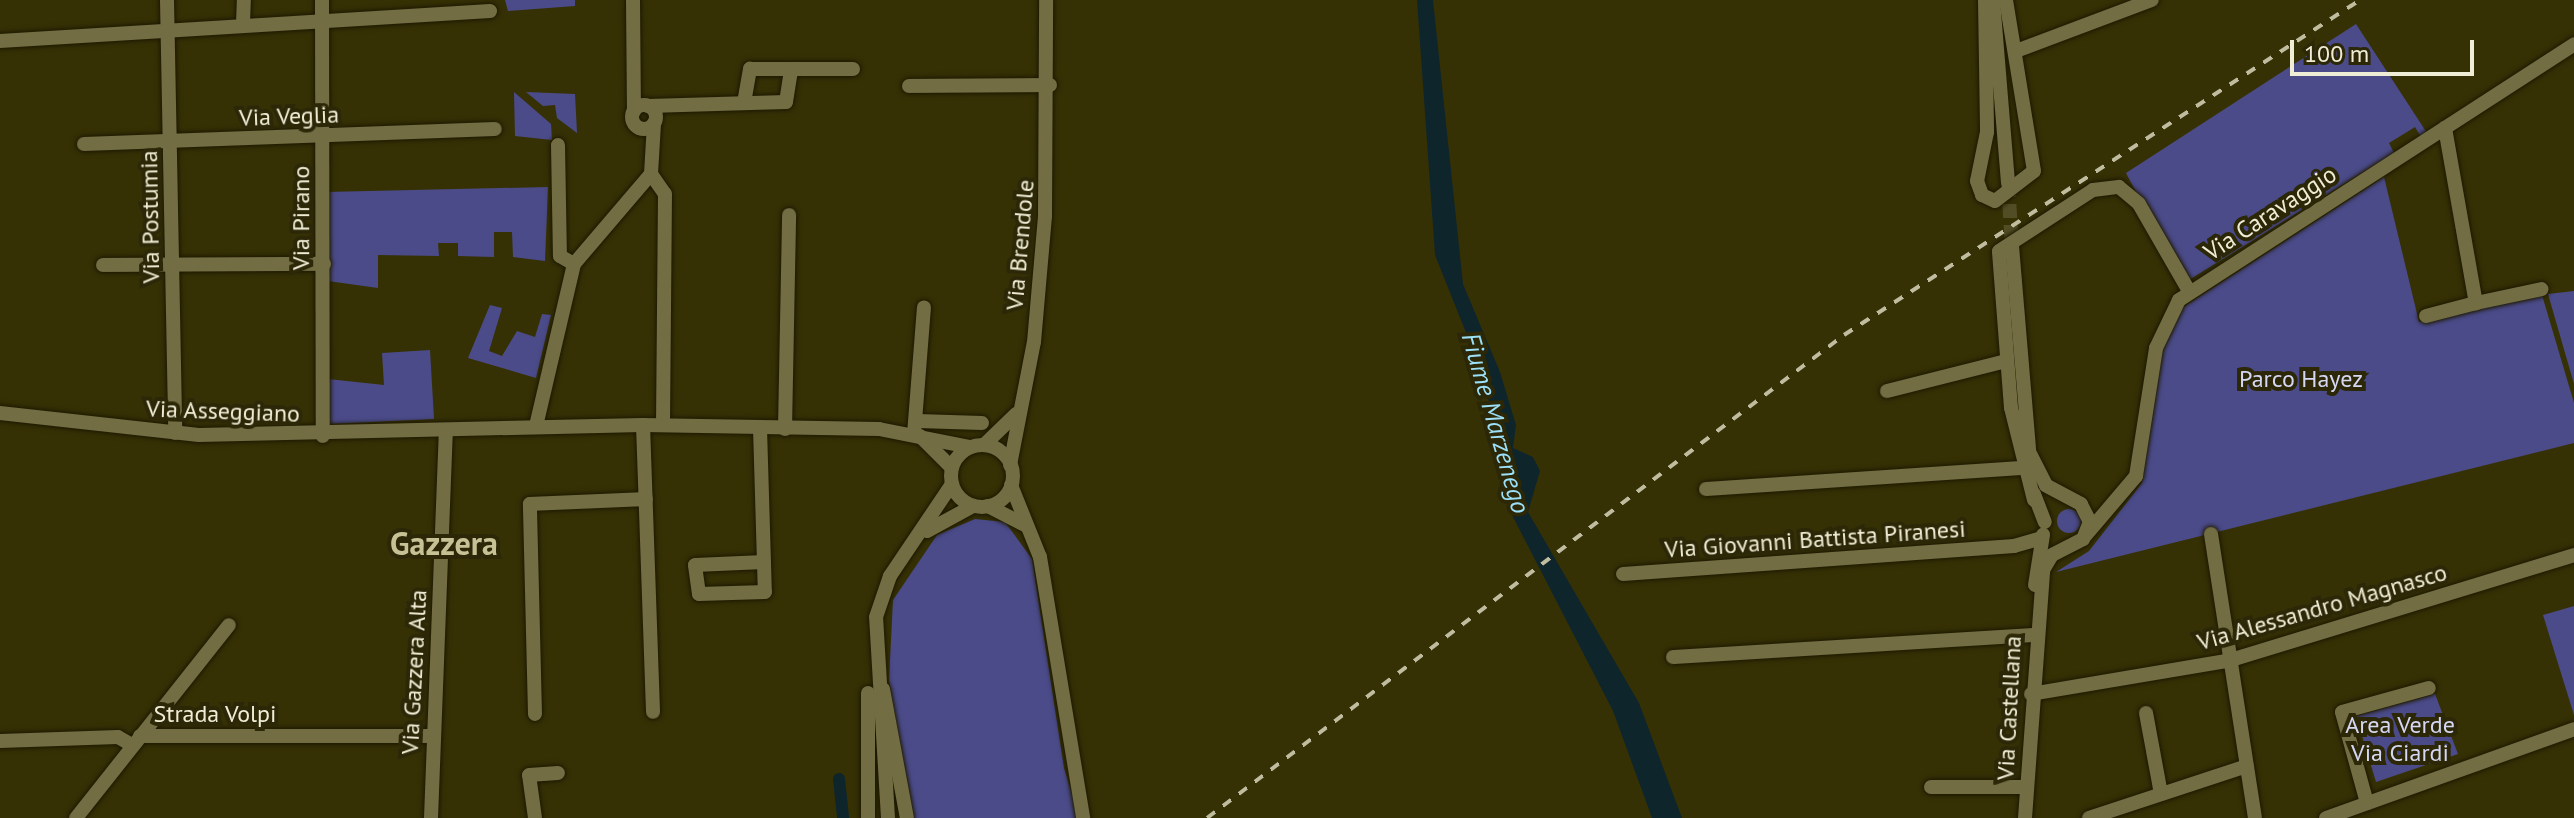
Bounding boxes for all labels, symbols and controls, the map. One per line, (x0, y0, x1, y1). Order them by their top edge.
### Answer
scale bar (2294, 24, 2478, 74)
text: 100 m (2304, 38, 2369, 69)
street label: Via Veglia (238, 100, 340, 132)
street label: Via Postumia (134, 150, 166, 284)
street label: Via Caravaggio (2198, 159, 2342, 267)
street label: Via Pirano (287, 166, 315, 270)
street label: Via Brendole (1000, 179, 1040, 311)
water label: Fiume Marzenego (1455, 329, 1537, 517)
park label: Parco Hayez (2239, 365, 2363, 393)
street label: Via Asseggiano (145, 394, 301, 428)
street label: Via Giovanni Battista Piranesi (1664, 514, 1966, 564)
district label: Gazzera (390, 524, 498, 562)
street label: Via Alessandro Magnasco (2193, 557, 2451, 657)
street label: Via Gazzera Alta (395, 588, 433, 756)
street label: Via Castellana (1991, 635, 2027, 781)
street label: Strada Volpi (153, 700, 277, 728)
park label: Area Verde Via Ciardi (2345, 711, 2455, 767)

